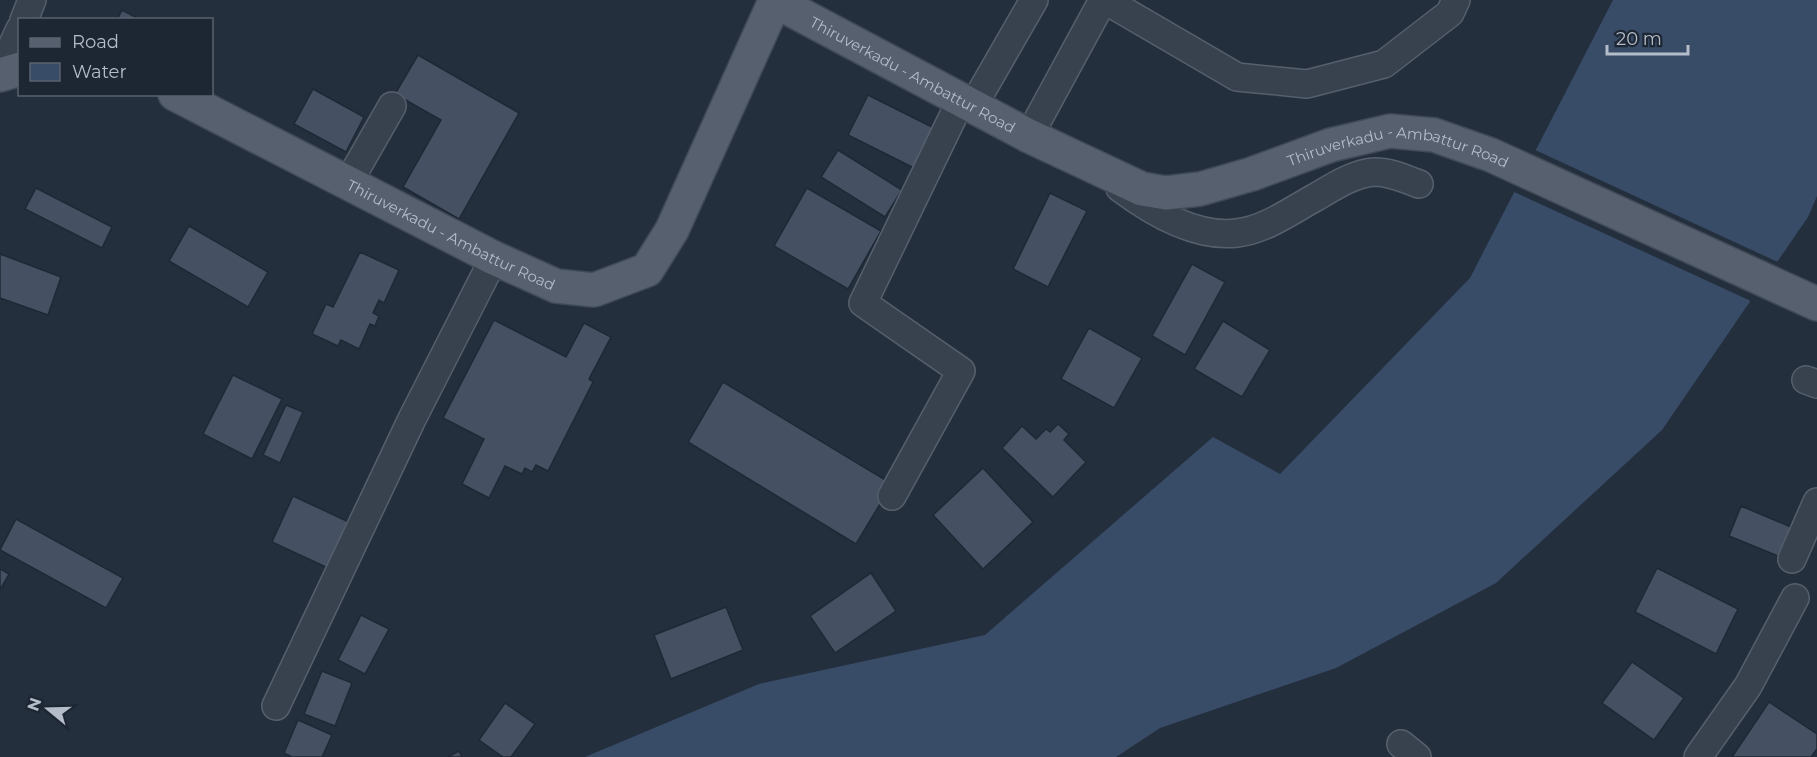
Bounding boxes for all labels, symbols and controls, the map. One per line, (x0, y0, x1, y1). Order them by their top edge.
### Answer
street label: Thiruverkadu - Ambattur Road (807, 12, 1019, 137)
legend (18, 18, 213, 96)
scale bar (1607, 18, 1688, 56)
text: 20 m (1616, 28, 1662, 50)
text: Road (72, 31, 119, 53)
text: Water (72, 61, 127, 83)
text: Thiruverkadu - Ambattur Road (1284, 121, 1512, 171)
street label: Thiruverkadu - Ambattur Road (1283, 153, 1513, 175)
street label: Thiruverkadu - Ambattur Road (344, 175, 558, 294)
north arrow (18, 679, 78, 739)
text: N (23, 695, 45, 713)

